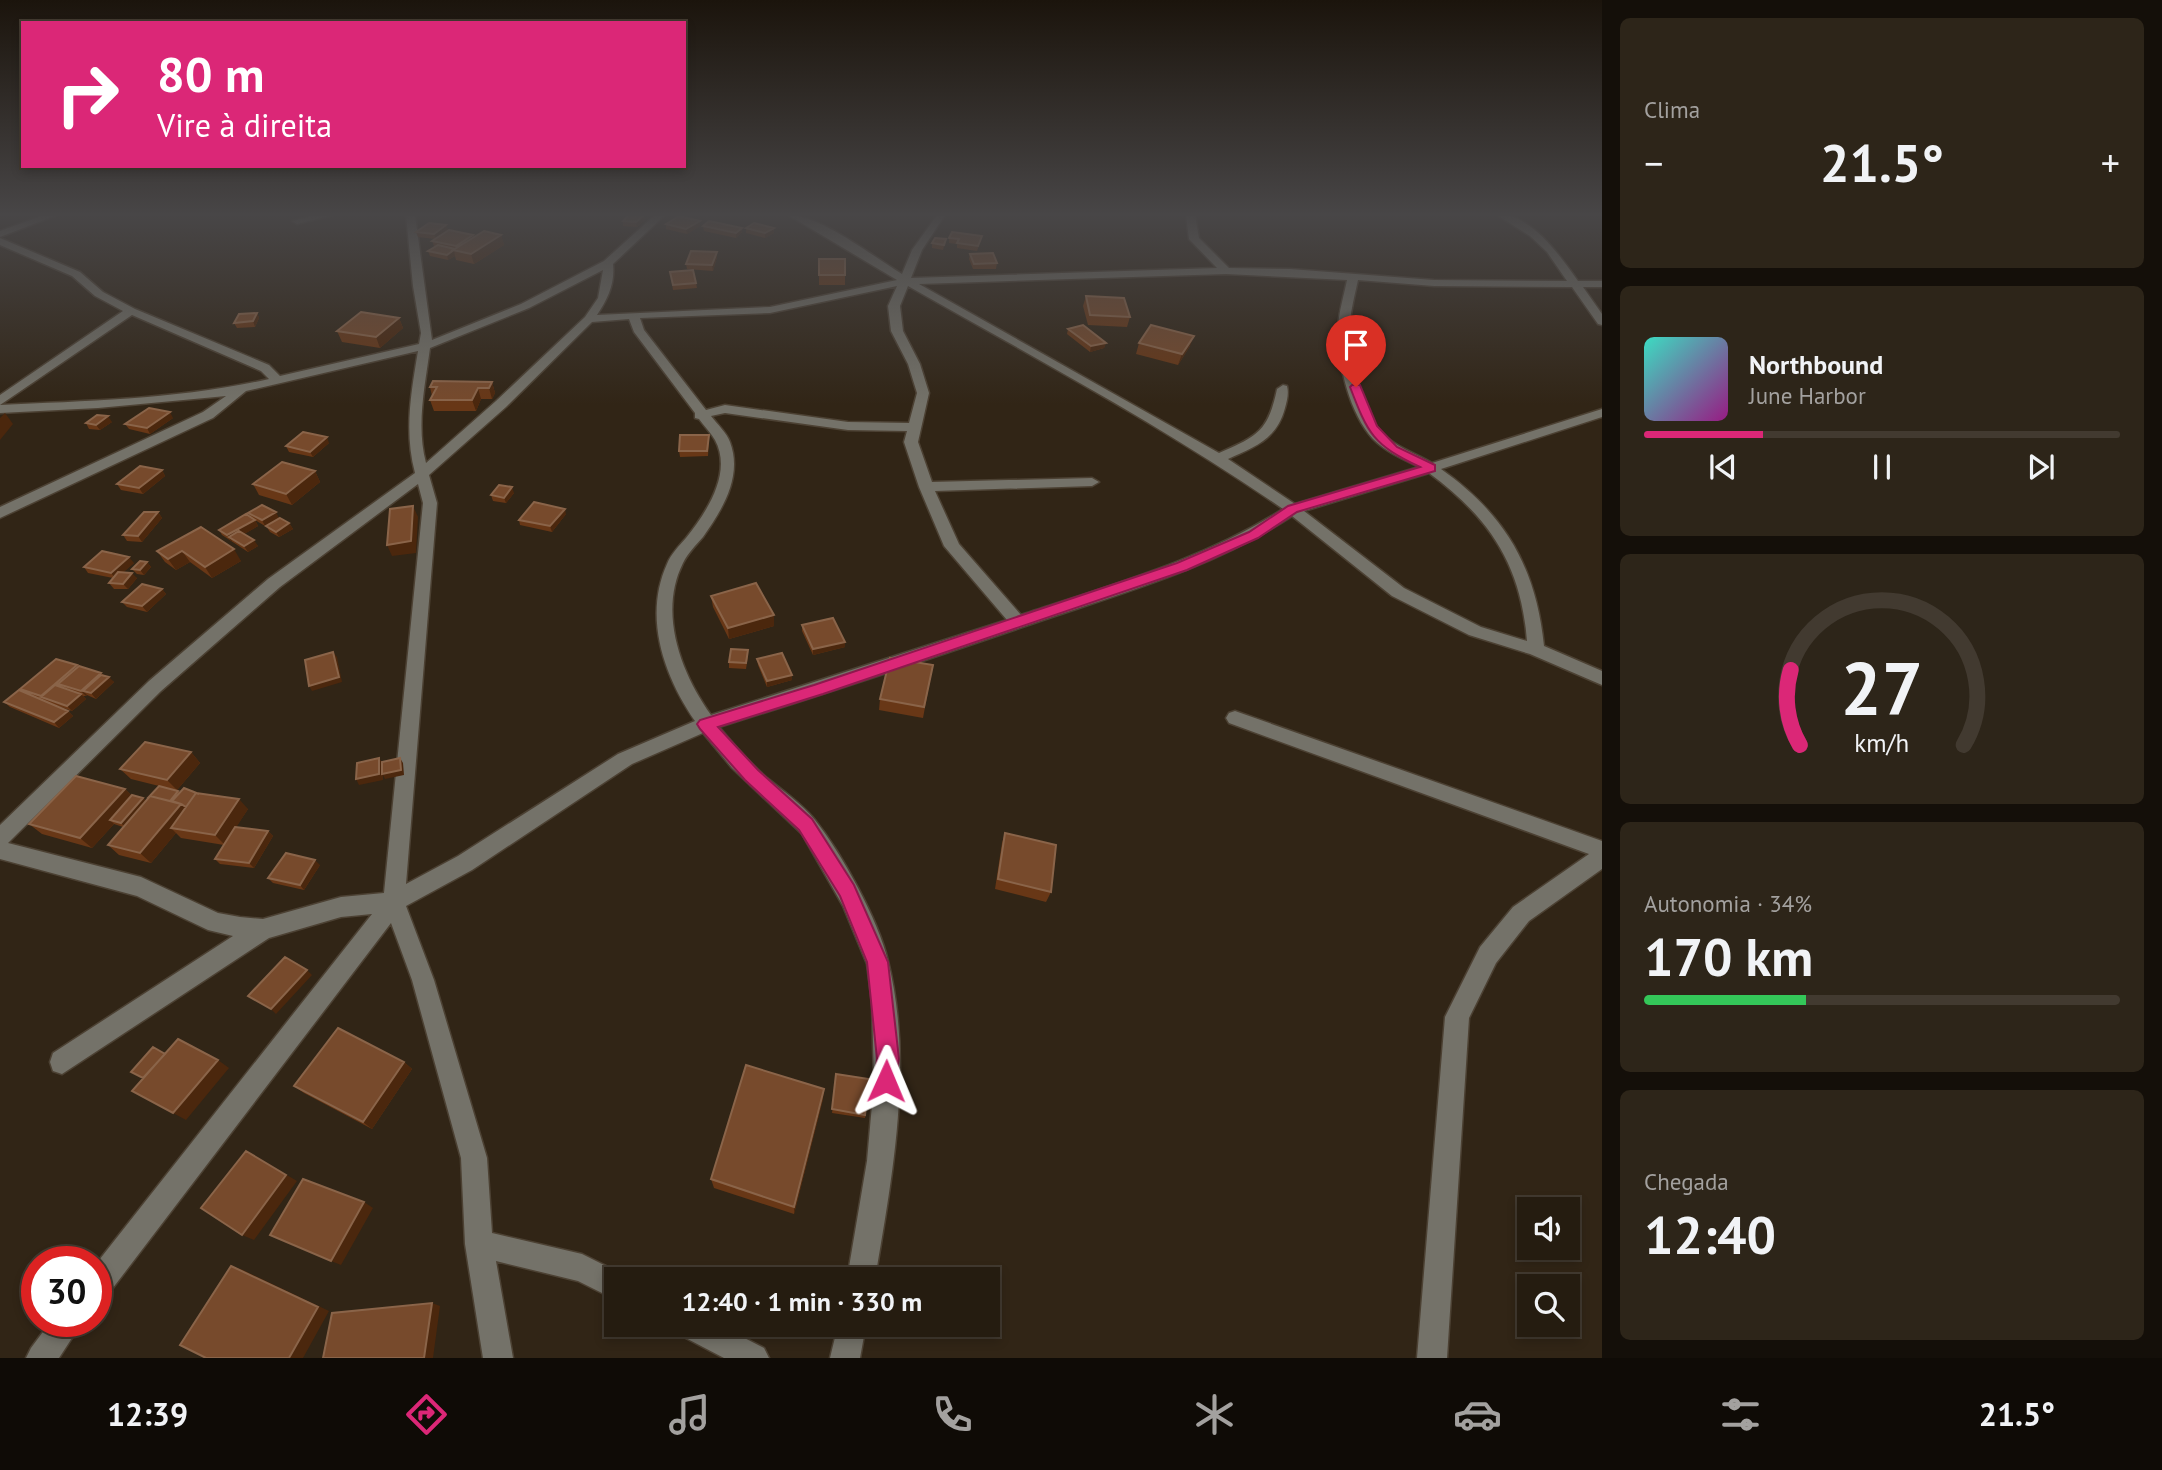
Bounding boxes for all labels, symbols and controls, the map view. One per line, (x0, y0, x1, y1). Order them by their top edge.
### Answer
text: 80 m (157, 42, 264, 106)
icon: right (42, 49, 133, 140)
text: Clima (1644, 95, 1700, 124)
text: Vire à direita (157, 104, 332, 146)
text: 21.5° (1820, 129, 1944, 196)
text: − (1644, 138, 1663, 187)
text: + (2101, 138, 2120, 187)
pin (1326, 315, 1386, 387)
icon: arrive (1337, 326, 1375, 364)
text: Northbound (1749, 348, 1883, 381)
text: June Harbor (1749, 381, 1866, 410)
icon: previous (1704, 448, 1742, 486)
icon: pause (1863, 448, 1901, 486)
icon: next (2022, 448, 2060, 486)
text: 27 (1841, 641, 1923, 735)
text: km/h (1855, 727, 1909, 759)
text: Autonomia · 34% (1644, 889, 1812, 918)
text: 170 km (1644, 923, 1813, 990)
position arrow (849, 1044, 923, 1118)
text: Chegada (1644, 1167, 1729, 1196)
map controls (1517, 1197, 1580, 1337)
button: sound (1517, 1197, 1580, 1260)
text: 12:40 (1644, 1201, 1776, 1268)
speed limit sign: 30 (21, 1246, 112, 1337)
button: search (1517, 1274, 1580, 1337)
text: 12:40 · 1 min · 330 m (682, 1285, 922, 1318)
icon: directions (402, 1390, 451, 1439)
icon: music (665, 1390, 714, 1439)
icon: phone (928, 1390, 977, 1439)
icon: climate (1190, 1390, 1239, 1439)
icon: car (1453, 1390, 1502, 1439)
icon: filters (1716, 1390, 1765, 1439)
text: 12:39 (107, 1393, 188, 1435)
text: 21.5° (1979, 1393, 2055, 1435)

